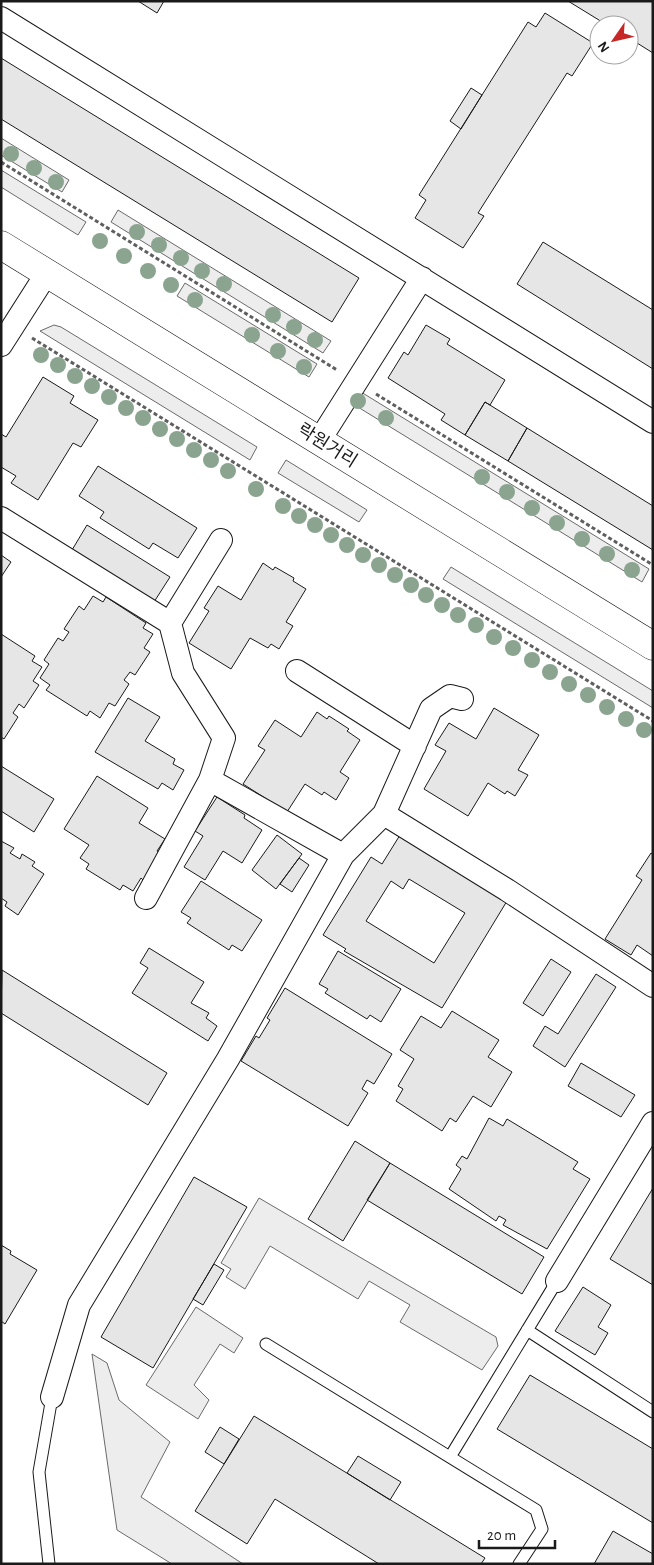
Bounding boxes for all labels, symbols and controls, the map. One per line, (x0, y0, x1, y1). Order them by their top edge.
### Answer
north arrow (589, 15, 639, 65)
text: N (596, 39, 613, 55)
street label: 락원거리 (294, 419, 361, 471)
scale bar (479, 1518, 555, 1550)
text: 20 m (487, 1528, 516, 1543)

